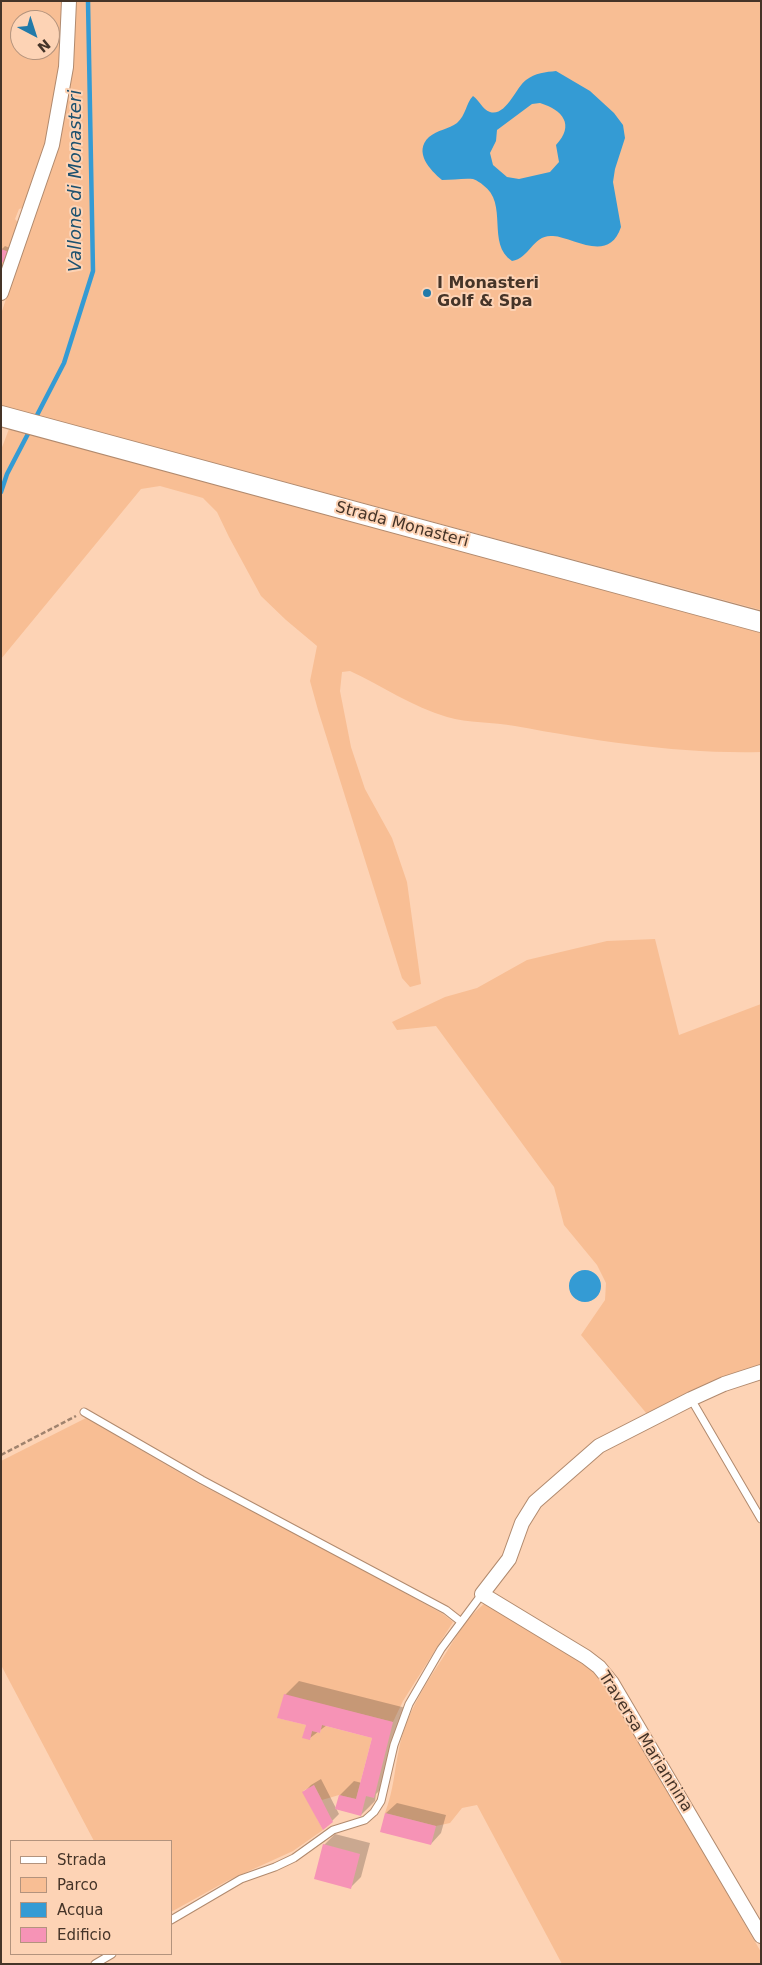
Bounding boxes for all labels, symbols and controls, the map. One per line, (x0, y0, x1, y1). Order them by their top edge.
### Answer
north arrow (10, 10, 60, 60)
text: N (34, 36, 54, 56)
water label: Vallone di Monasteri (65, 90, 87, 272)
place label: I Monasteri Golf & Spa (437, 274, 539, 312)
marker: I Monasteri Golf & Spa (421, 287, 433, 299)
street label: Strada Monasteri (333, 498, 471, 552)
street label: Traversa Mariannina (594, 1668, 696, 1816)
legend (10, 1840, 172, 1955)
text: Strada (57, 1851, 106, 1869)
text: Parco (57, 1876, 98, 1894)
text: Acqua (57, 1901, 103, 1919)
text: Edificio (57, 1926, 111, 1944)

